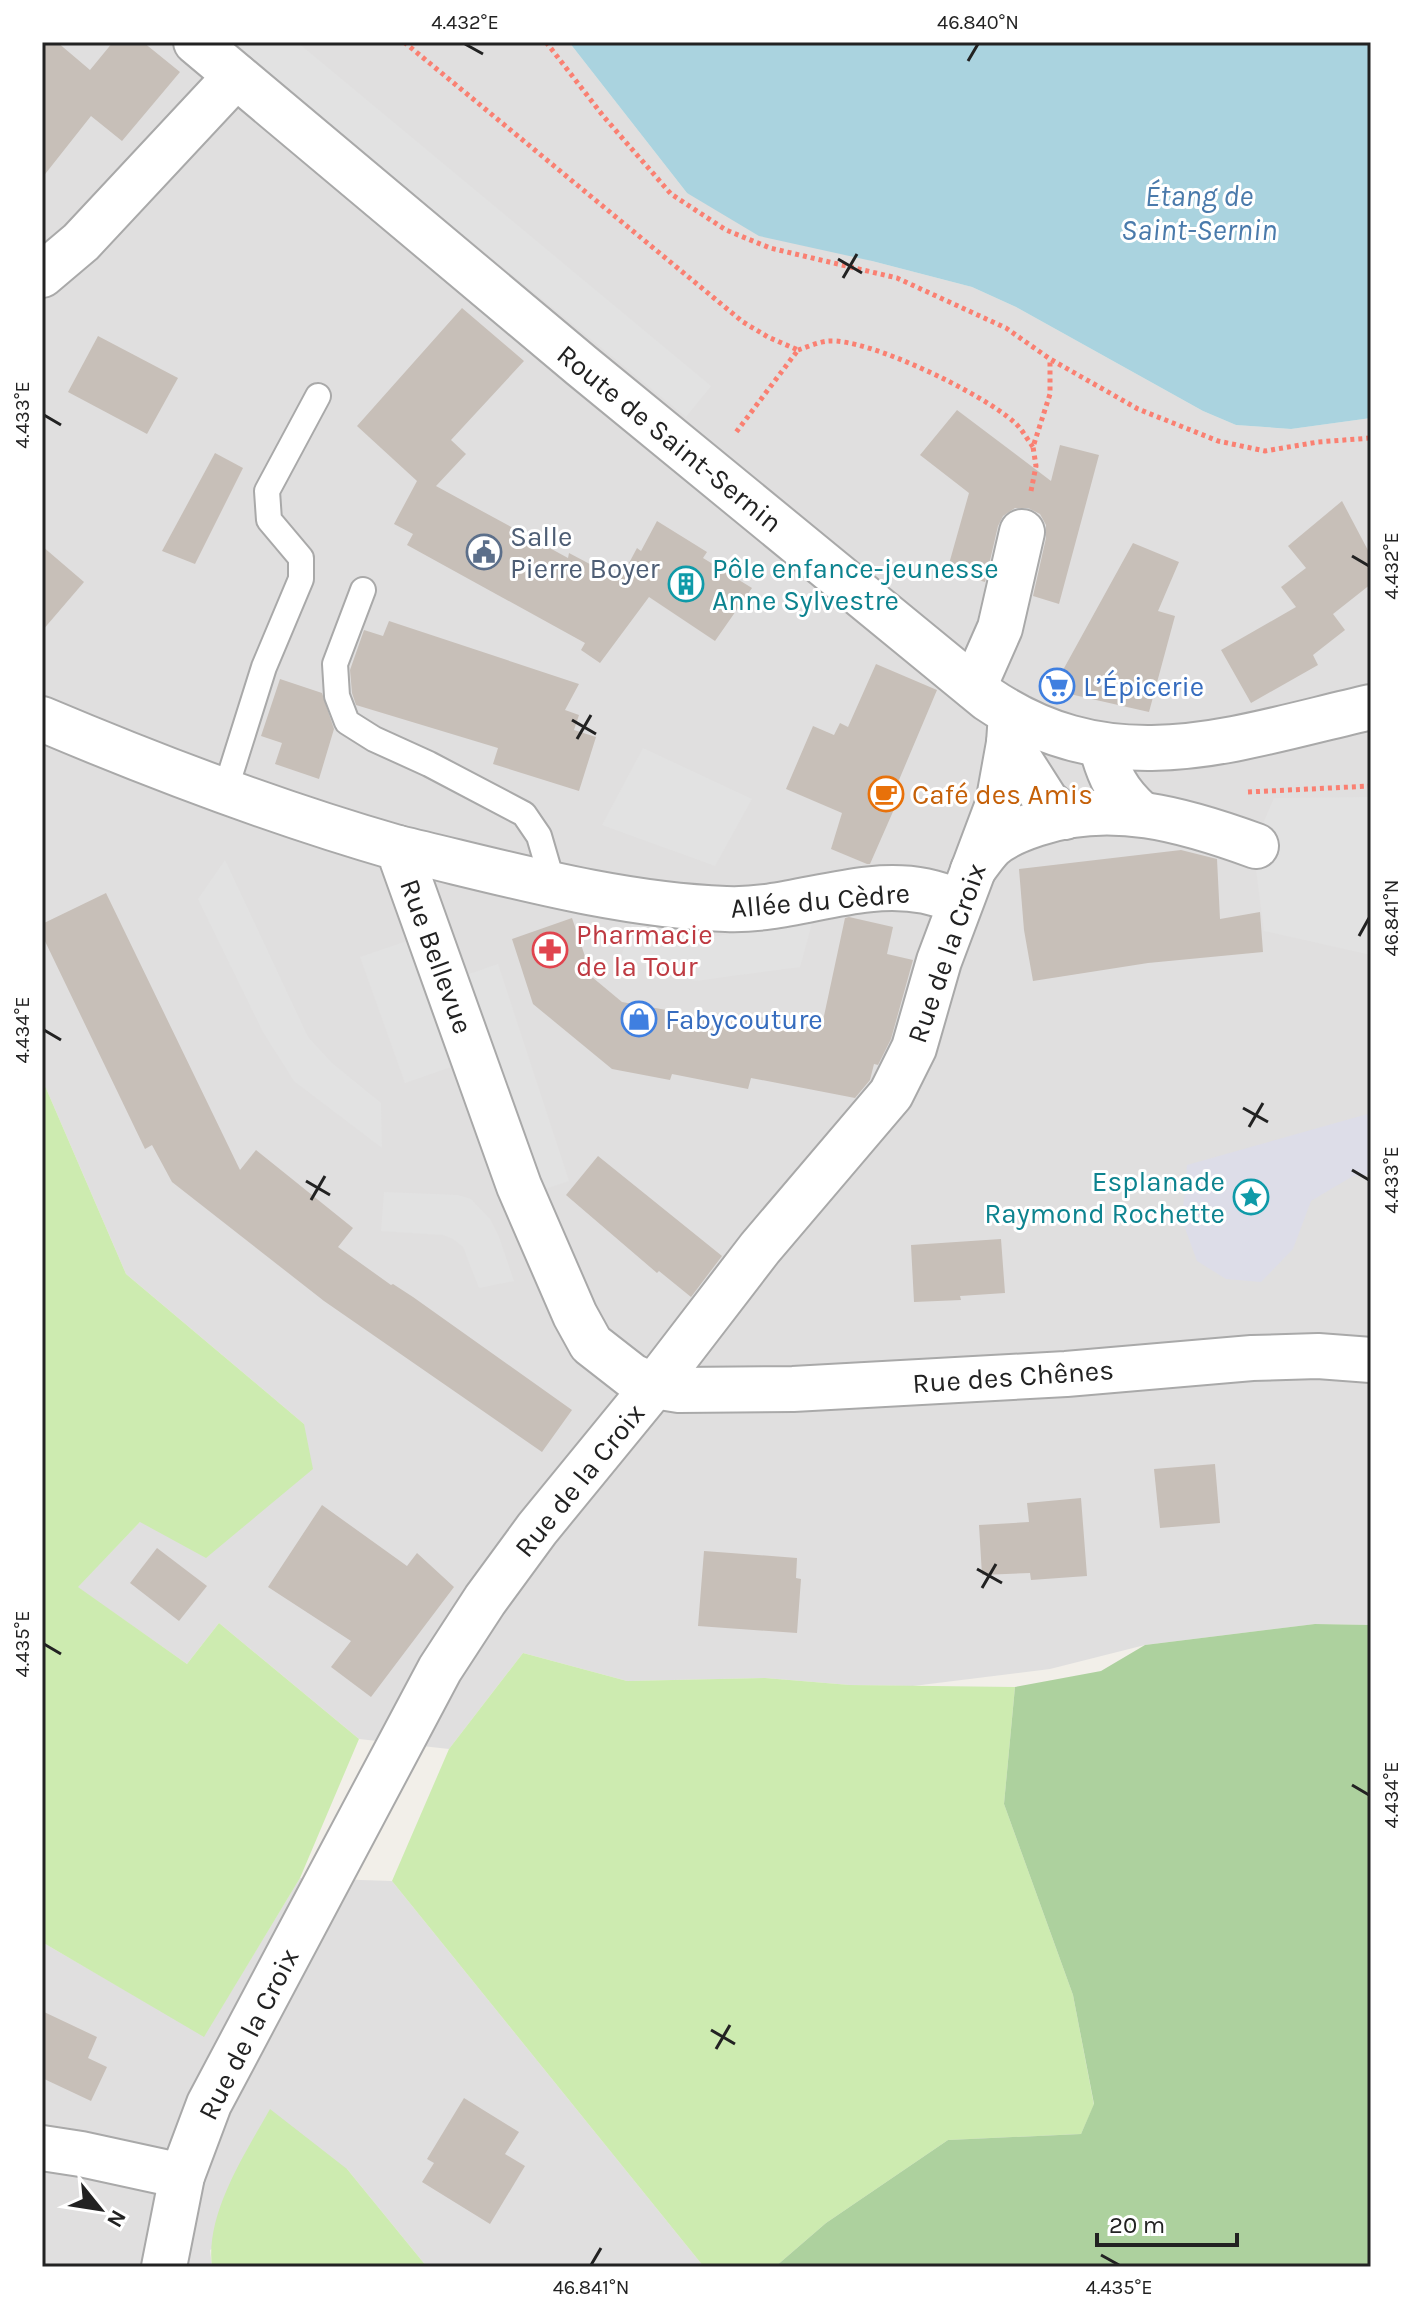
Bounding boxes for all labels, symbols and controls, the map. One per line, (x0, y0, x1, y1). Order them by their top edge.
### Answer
text: 4.432°E (431, 11, 499, 34)
text: 46.840°N (937, 11, 1019, 34)
water label: Étang de Saint-Sernin (1121, 178, 1277, 248)
street label: Route de Saint-Sernin (551, 337, 789, 539)
text: 4.433°E (11, 381, 34, 449)
place label: Salle Pierre Boyer (510, 520, 661, 585)
text: 4.432°E (1380, 532, 1403, 600)
public building icon: Salle Pierre Boyer (465, 533, 503, 571)
place label: Pôle enfance-jeunesse Anne Sylvestre (712, 552, 999, 617)
building icon: Pôle enfance-jeunesse Anne Sylvestre (667, 565, 705, 603)
supermarket icon: L’Épicerie (1038, 667, 1076, 705)
place label: L’Épicerie (1083, 669, 1204, 703)
cafe icon: Café des Amis (867, 775, 905, 813)
place label: Café des Amis (912, 778, 1093, 811)
street label: Rue de la Croix (900, 859, 993, 1047)
street label: Rue Bellevue (393, 874, 480, 1038)
street label: Allée du Cèdre (729, 876, 911, 925)
text: 46.841°N (1380, 880, 1403, 956)
place label: Pharmacie de la Tour (576, 918, 713, 983)
pharmacy icon: Pharmacie de la Tour (531, 931, 569, 969)
text: 4.434°E (11, 997, 34, 1063)
shop icon: Fabycouture (620, 1000, 658, 1038)
place label: Fabycouture (665, 1003, 823, 1036)
text: 4.433°E (1380, 1146, 1403, 1214)
place label: Esplanade Raymond Rochette (984, 1165, 1225, 1230)
place icon: Esplanade Raymond Rochette (1232, 1178, 1270, 1216)
street label: Rue des Chênes (911, 1353, 1115, 1400)
street label: Rue de la Croix (507, 1397, 651, 1564)
text: 4.435°E (11, 1610, 34, 1678)
text: 4.434°E (1380, 1762, 1403, 1828)
street label: Rue de la Croix (191, 1943, 306, 2125)
north arrow (60, 2169, 140, 2249)
scale bar (1097, 2197, 1237, 2247)
text: N (101, 2205, 132, 2232)
text: 20 m (1109, 2211, 1165, 2239)
text: 46.841°N (553, 2276, 629, 2299)
text: 4.435°E (1085, 2276, 1153, 2299)

